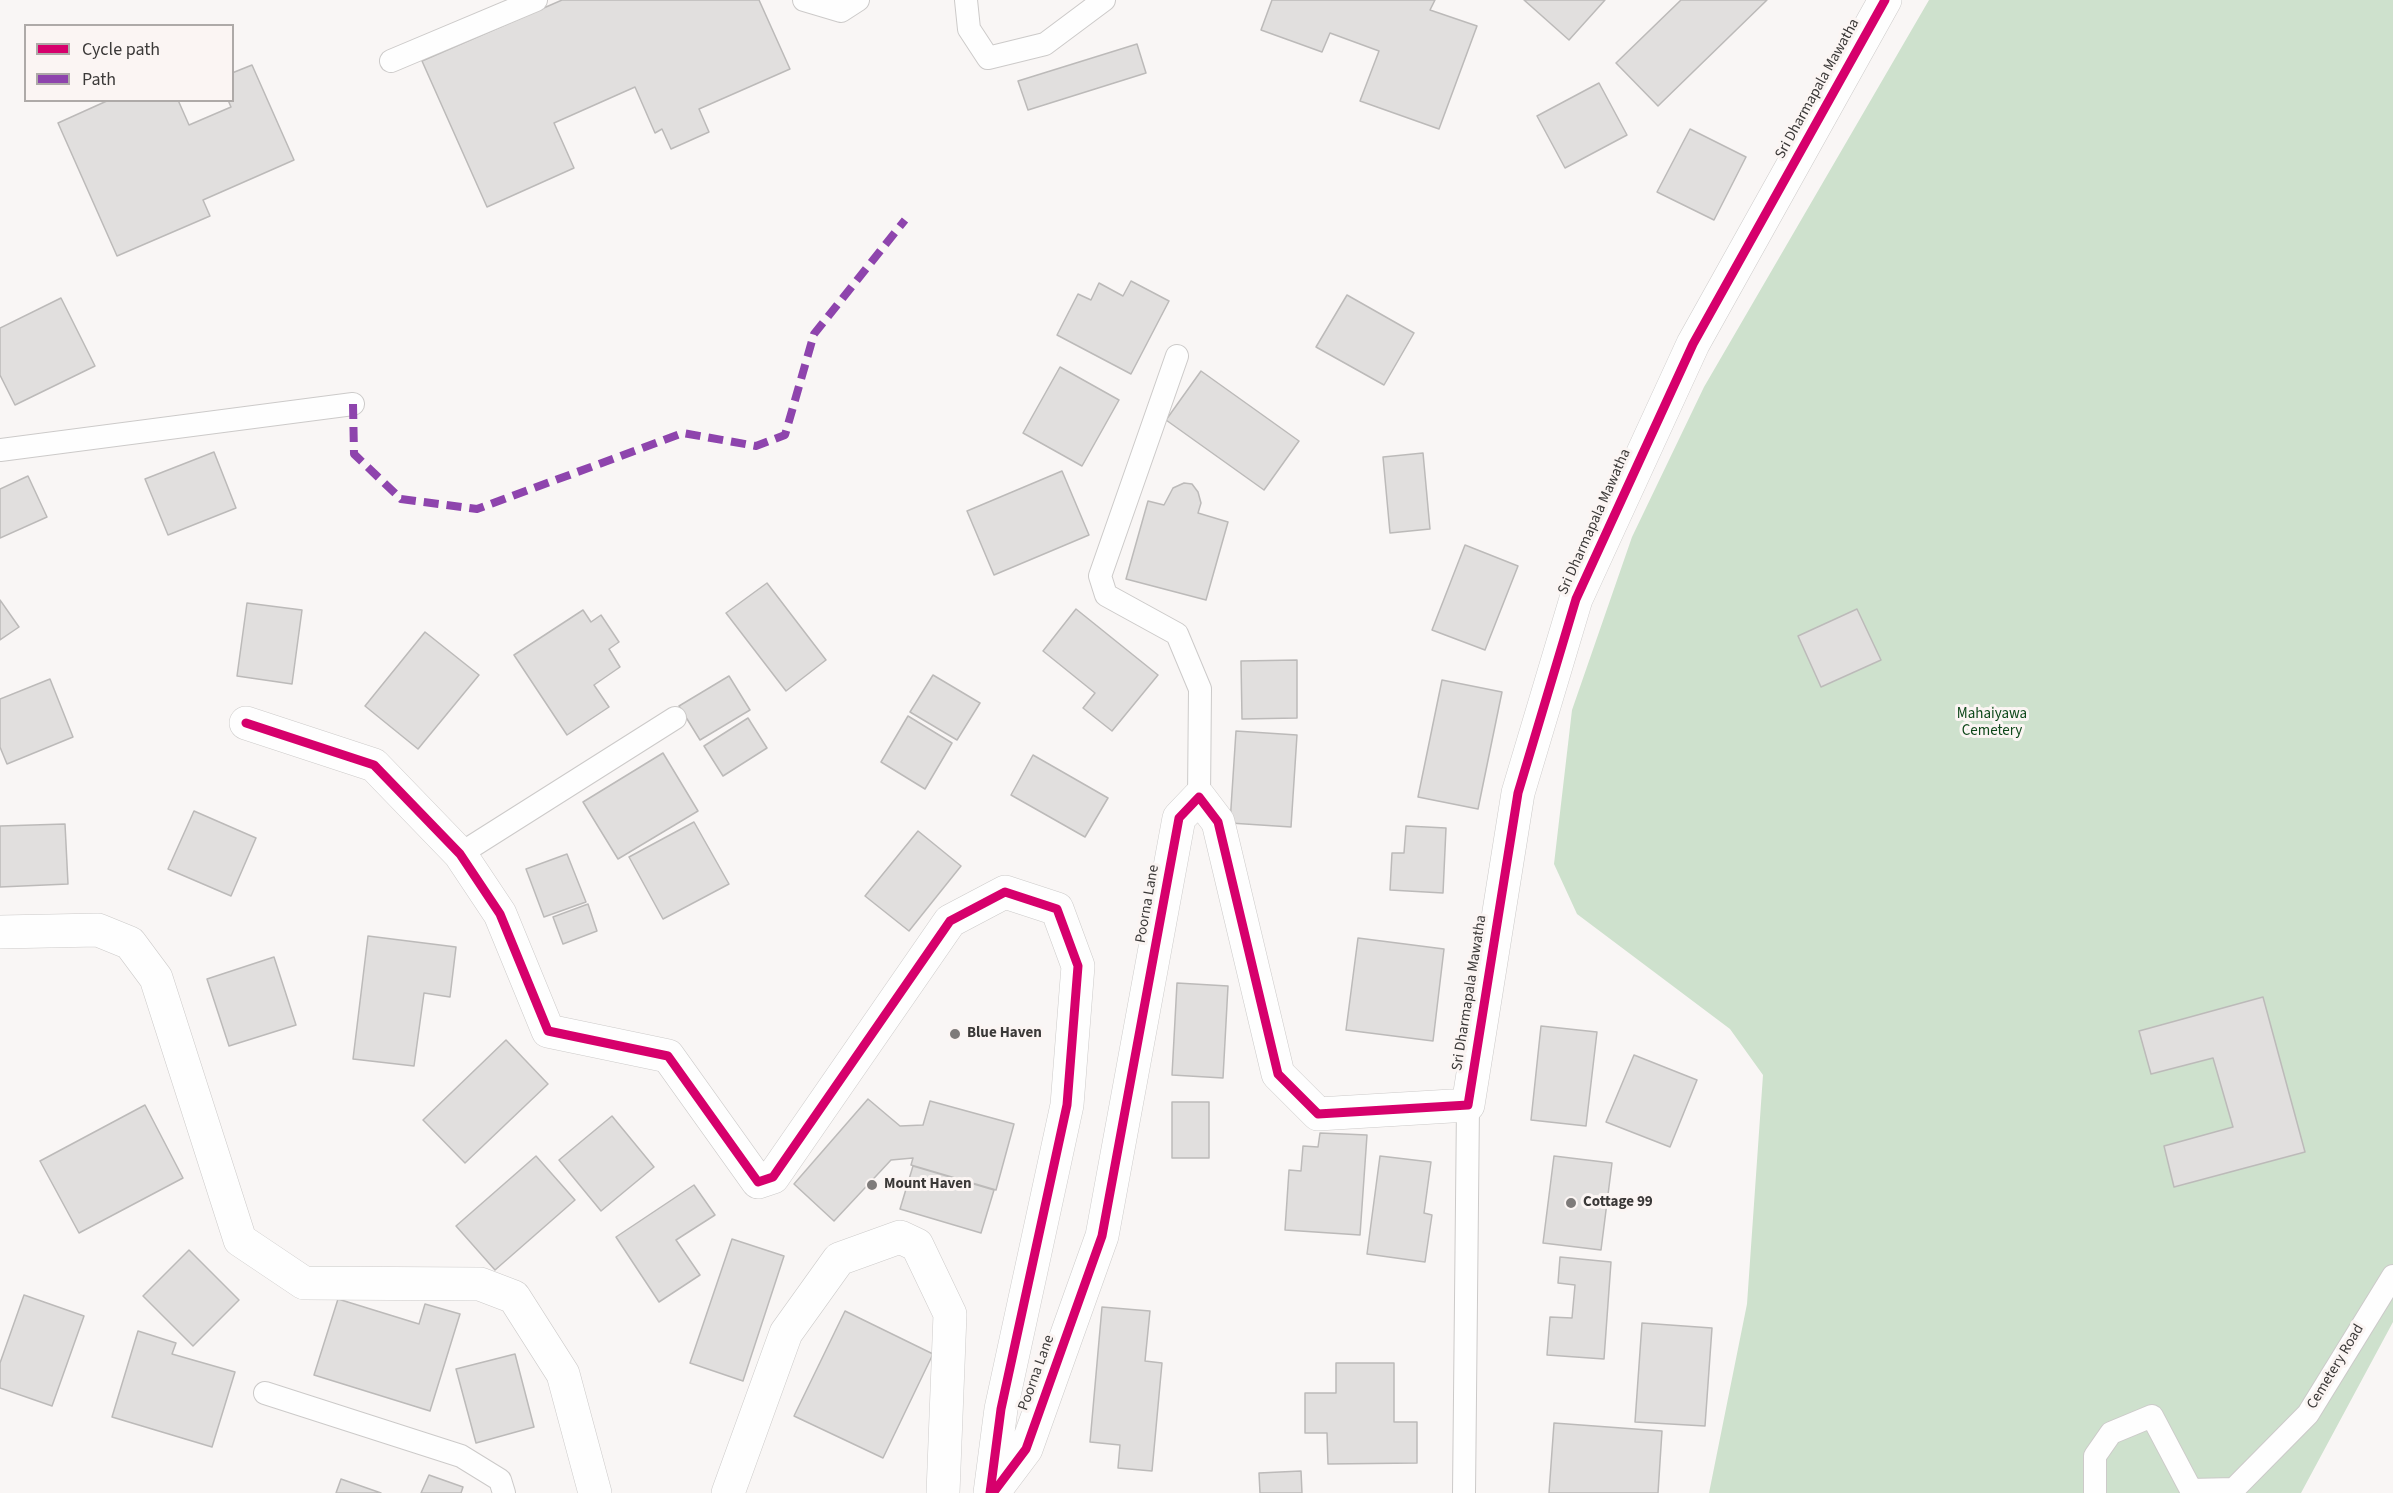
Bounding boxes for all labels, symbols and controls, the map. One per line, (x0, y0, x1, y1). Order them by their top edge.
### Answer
street label: Sri Dharmapala Mawatha (1772, 16, 1864, 162)
legend (24, 24, 234, 102)
text: Cycle path (82, 37, 160, 62)
text: Path (82, 67, 116, 92)
street label: Sri Dharmapala Mawatha (1555, 446, 1635, 598)
park label: Mahaiyawa Cemetery (1957, 706, 2027, 741)
street label: Poorna Lane (1132, 864, 1164, 944)
street label: Sri Dharmapala Mawatha (1449, 914, 1491, 1072)
place label: Blue Haven (967, 1025, 1042, 1043)
marker: Blue Haven (948, 1027, 962, 1041)
place label: Mount Haven (884, 1176, 972, 1194)
marker: Mount Haven (865, 1178, 879, 1192)
place label: Cottage 99 (1583, 1194, 1653, 1212)
marker: Cottage 99 (1564, 1196, 1578, 1210)
street label: Cemetery Road (2304, 1321, 2368, 1413)
street label: Poorna Lane (1015, 1333, 1059, 1413)

